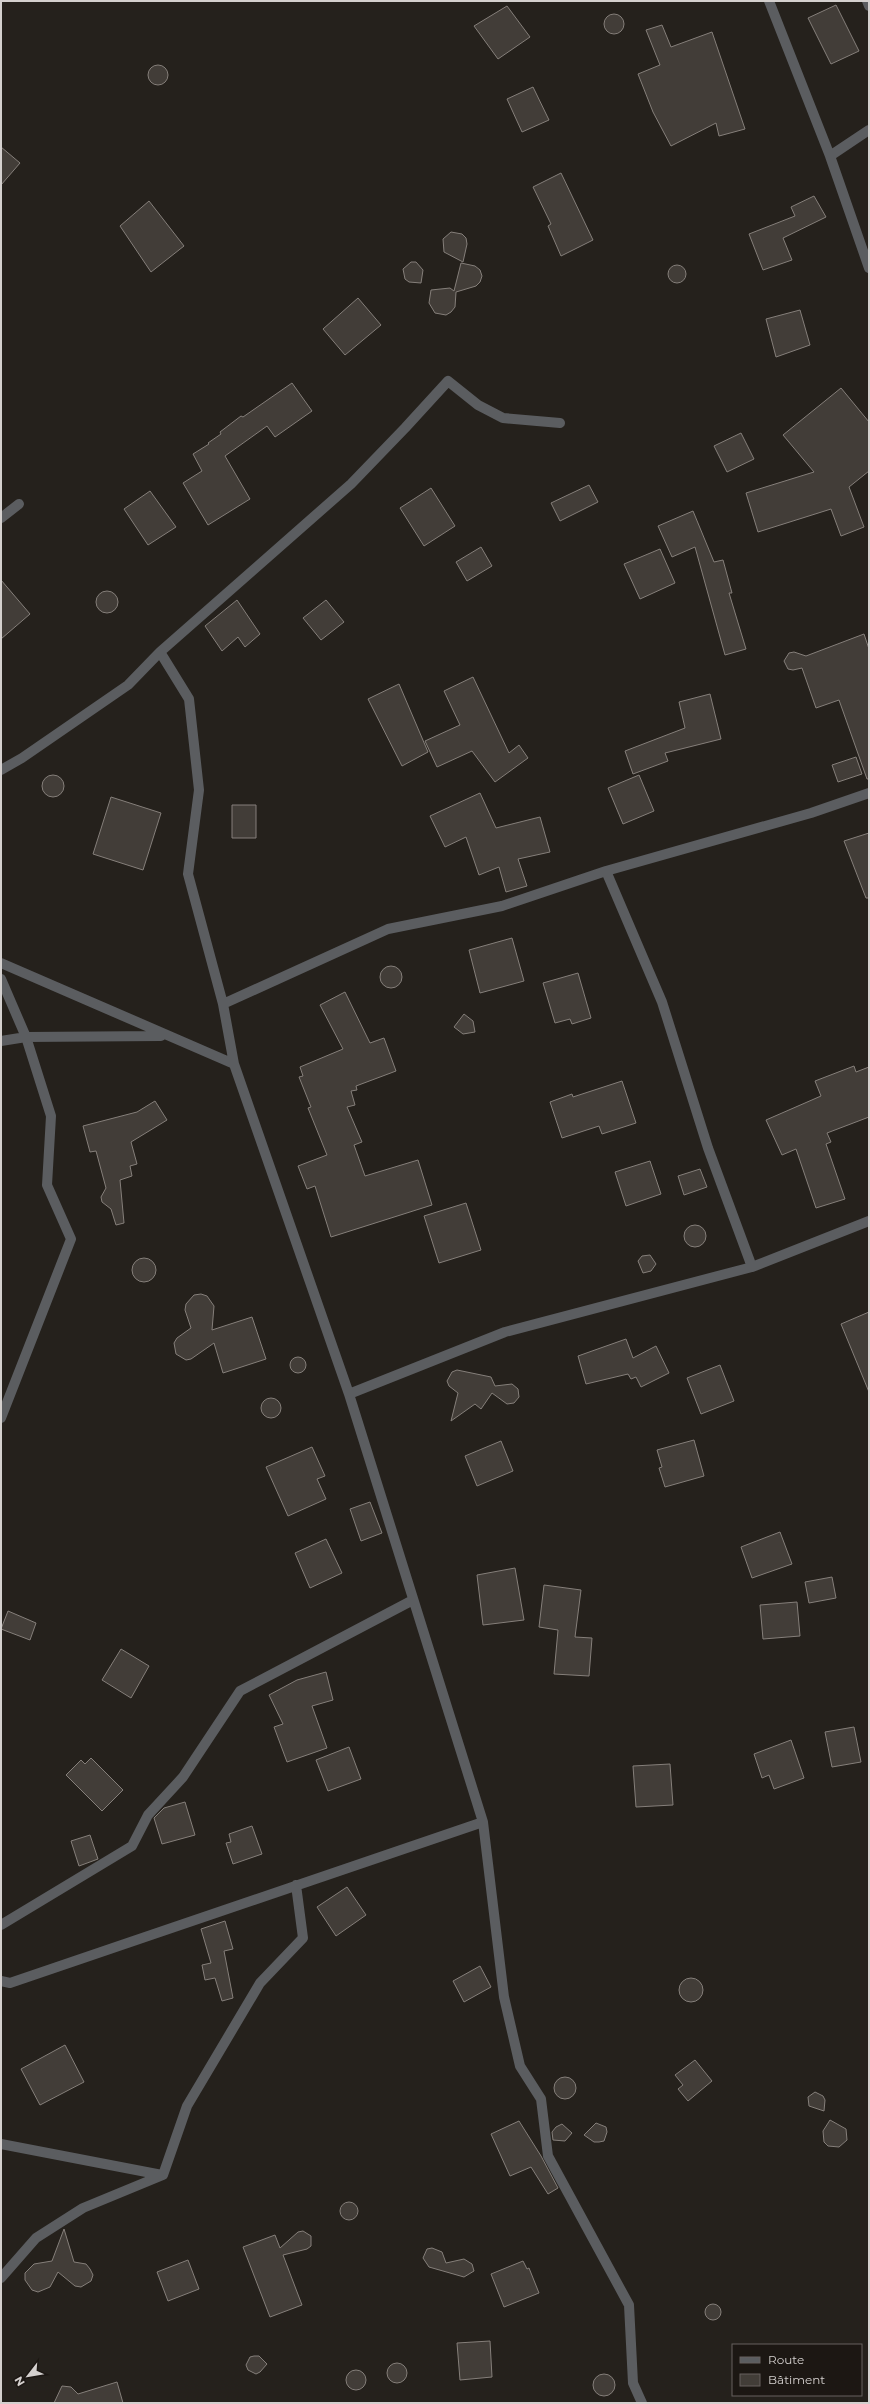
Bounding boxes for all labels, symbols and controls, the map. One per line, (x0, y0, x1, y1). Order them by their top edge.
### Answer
legend (732, 2344, 862, 2396)
text: Route (768, 2352, 804, 2367)
north arrow (8, 2356, 48, 2396)
text: Bâtiment (768, 2372, 825, 2387)
text: N (11, 2374, 28, 2389)

